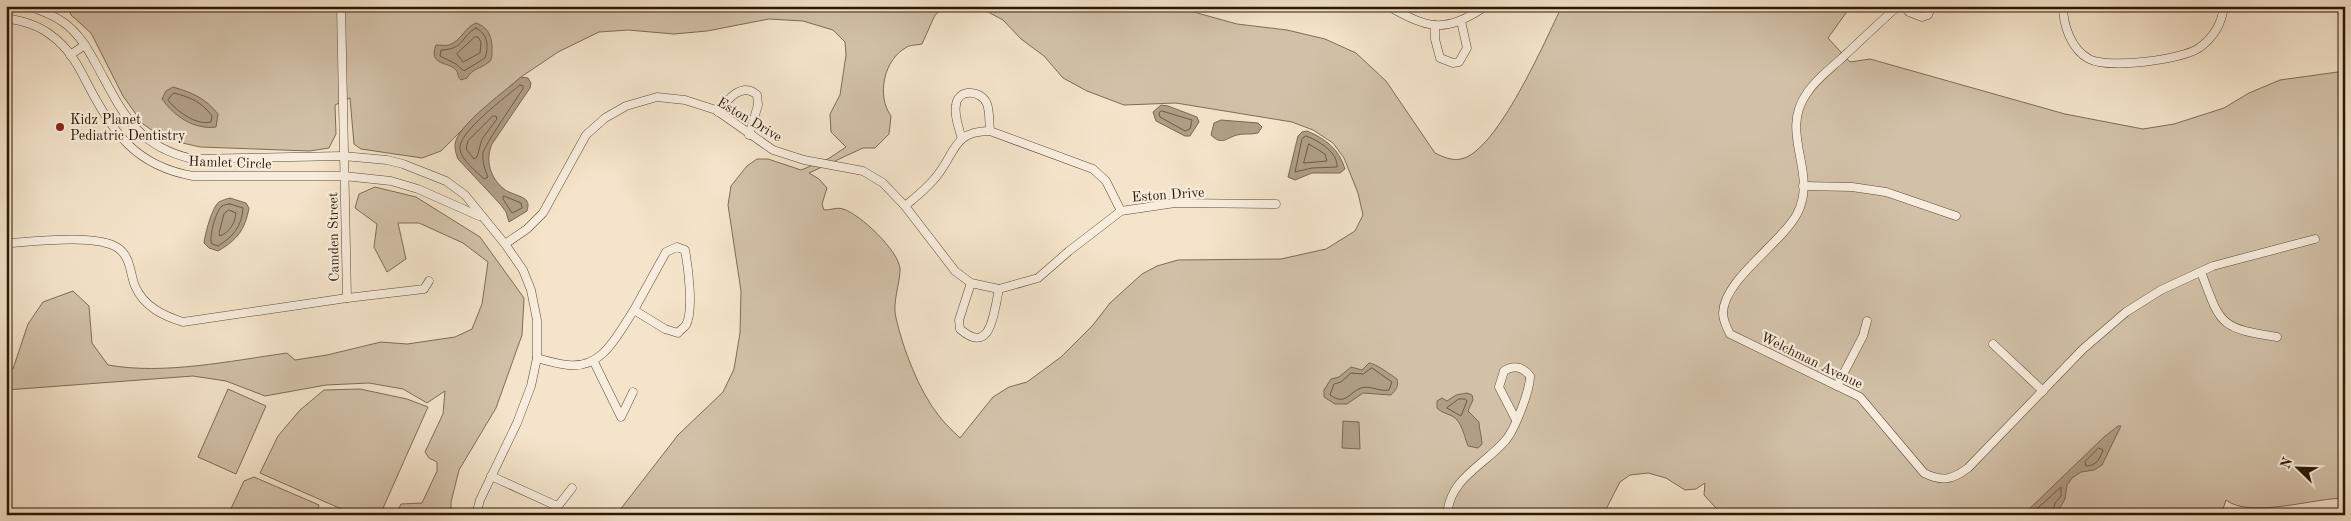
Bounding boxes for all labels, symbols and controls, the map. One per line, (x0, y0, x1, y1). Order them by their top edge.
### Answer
street label: Eston Drive (715, 95, 784, 145)
place label: Kidz Planet Pediatric Dentistry (70, 113, 186, 143)
marker: Kidz Planet Pediatric Dentistry (54, 121, 66, 133)
street label: Hamlet Circle (188, 155, 272, 171)
street label: Eston Drive (1131, 185, 1205, 205)
street label: Camden Street (326, 192, 342, 282)
street label: Welchman Avenue (1758, 330, 1865, 392)
north arrow (2274, 444, 2324, 494)
text: N (2278, 455, 2296, 471)

